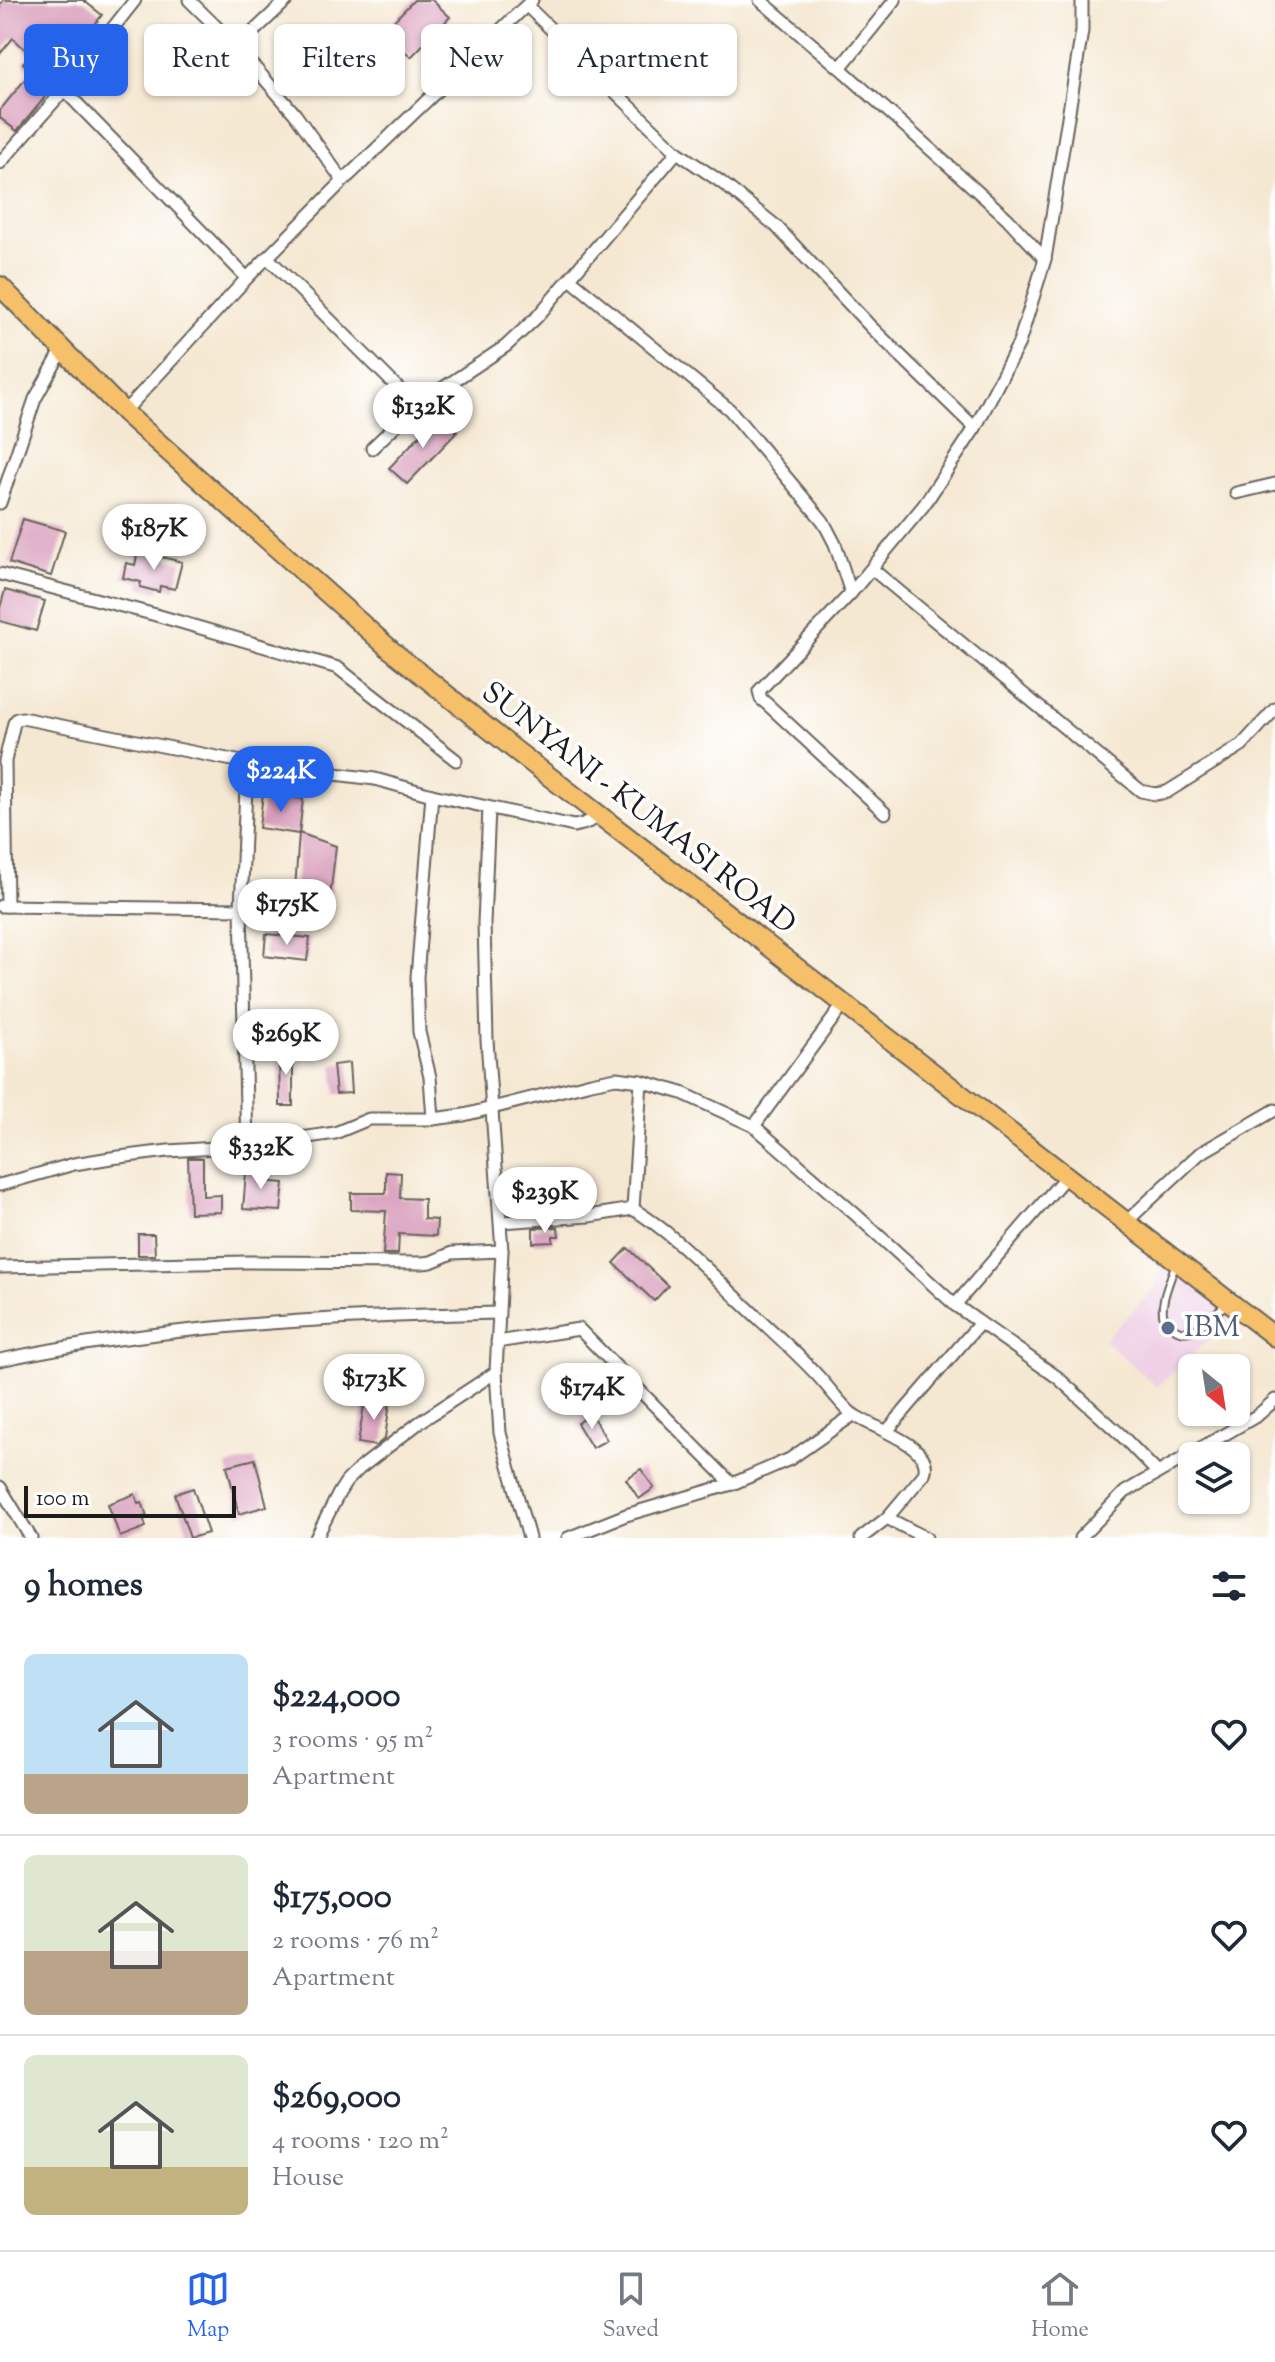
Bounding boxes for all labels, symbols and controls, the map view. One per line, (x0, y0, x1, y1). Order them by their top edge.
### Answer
chip: Buy (24, 24, 128, 96)
chip: Rent (144, 24, 258, 96)
chip: Filters (274, 24, 405, 96)
chip: New (421, 24, 532, 96)
chip: Apartment (548, 24, 737, 96)
pin: $132K (367, 382, 479, 450)
text: $132K (391, 389, 455, 426)
pin: $187K (98, 504, 210, 572)
text: $187K (120, 511, 188, 548)
street label: SUNYANI - KUMASI ROAD (472, 672, 804, 946)
pin: $224K (225, 746, 337, 814)
text: $224K (246, 753, 316, 790)
pin: $175K (231, 879, 343, 947)
text: $175K (255, 886, 319, 923)
pin: $269K (230, 1009, 342, 1077)
text: $269K (251, 1016, 321, 1053)
pin: $332K (205, 1123, 317, 1191)
text: $332K (228, 1130, 294, 1167)
pin: $239K (489, 1167, 601, 1235)
text: $239K (511, 1174, 579, 1211)
place label: IBM (1184, 1307, 1240, 1350)
marker: IBM (1159, 1319, 1177, 1337)
pin: $173K (318, 1354, 430, 1422)
north arrow (1178, 1354, 1250, 1426)
map controls (1178, 1354, 1250, 1514)
text: $173K (341, 1361, 407, 1398)
pin: $174K (536, 1363, 648, 1431)
text: $174K (559, 1370, 625, 1407)
button: layers (1178, 1442, 1250, 1514)
scale bar (24, 1482, 236, 1518)
text: 100 m (36, 1484, 89, 1516)
text: 9 homes (24, 1562, 143, 1611)
icon: filters (1207, 1564, 1251, 1608)
text: $224,000 (272, 1673, 401, 1722)
icon: home (88, 1686, 184, 1782)
icon: heart (1207, 1712, 1251, 1756)
text: 3 rooms · 95 m² (272, 1722, 433, 1759)
text: Apartment (272, 1759, 395, 1796)
text: $175,000 (272, 1874, 392, 1923)
icon: home (88, 1887, 184, 1983)
icon: heart (1207, 1913, 1251, 1957)
text: 2 rooms · 76 m² (272, 1923, 439, 1960)
text: Apartment (272, 1960, 395, 1997)
text: $269,000 (272, 2074, 401, 2123)
icon: home (88, 2087, 184, 2183)
icon: heart (1207, 2113, 1251, 2157)
text: 4 rooms · 120 m² (272, 2123, 449, 2160)
text: House (272, 2160, 344, 2197)
tab: Map (186, 2267, 230, 2347)
tab: Saved (602, 2267, 659, 2347)
tab: Home (1031, 2267, 1089, 2347)

